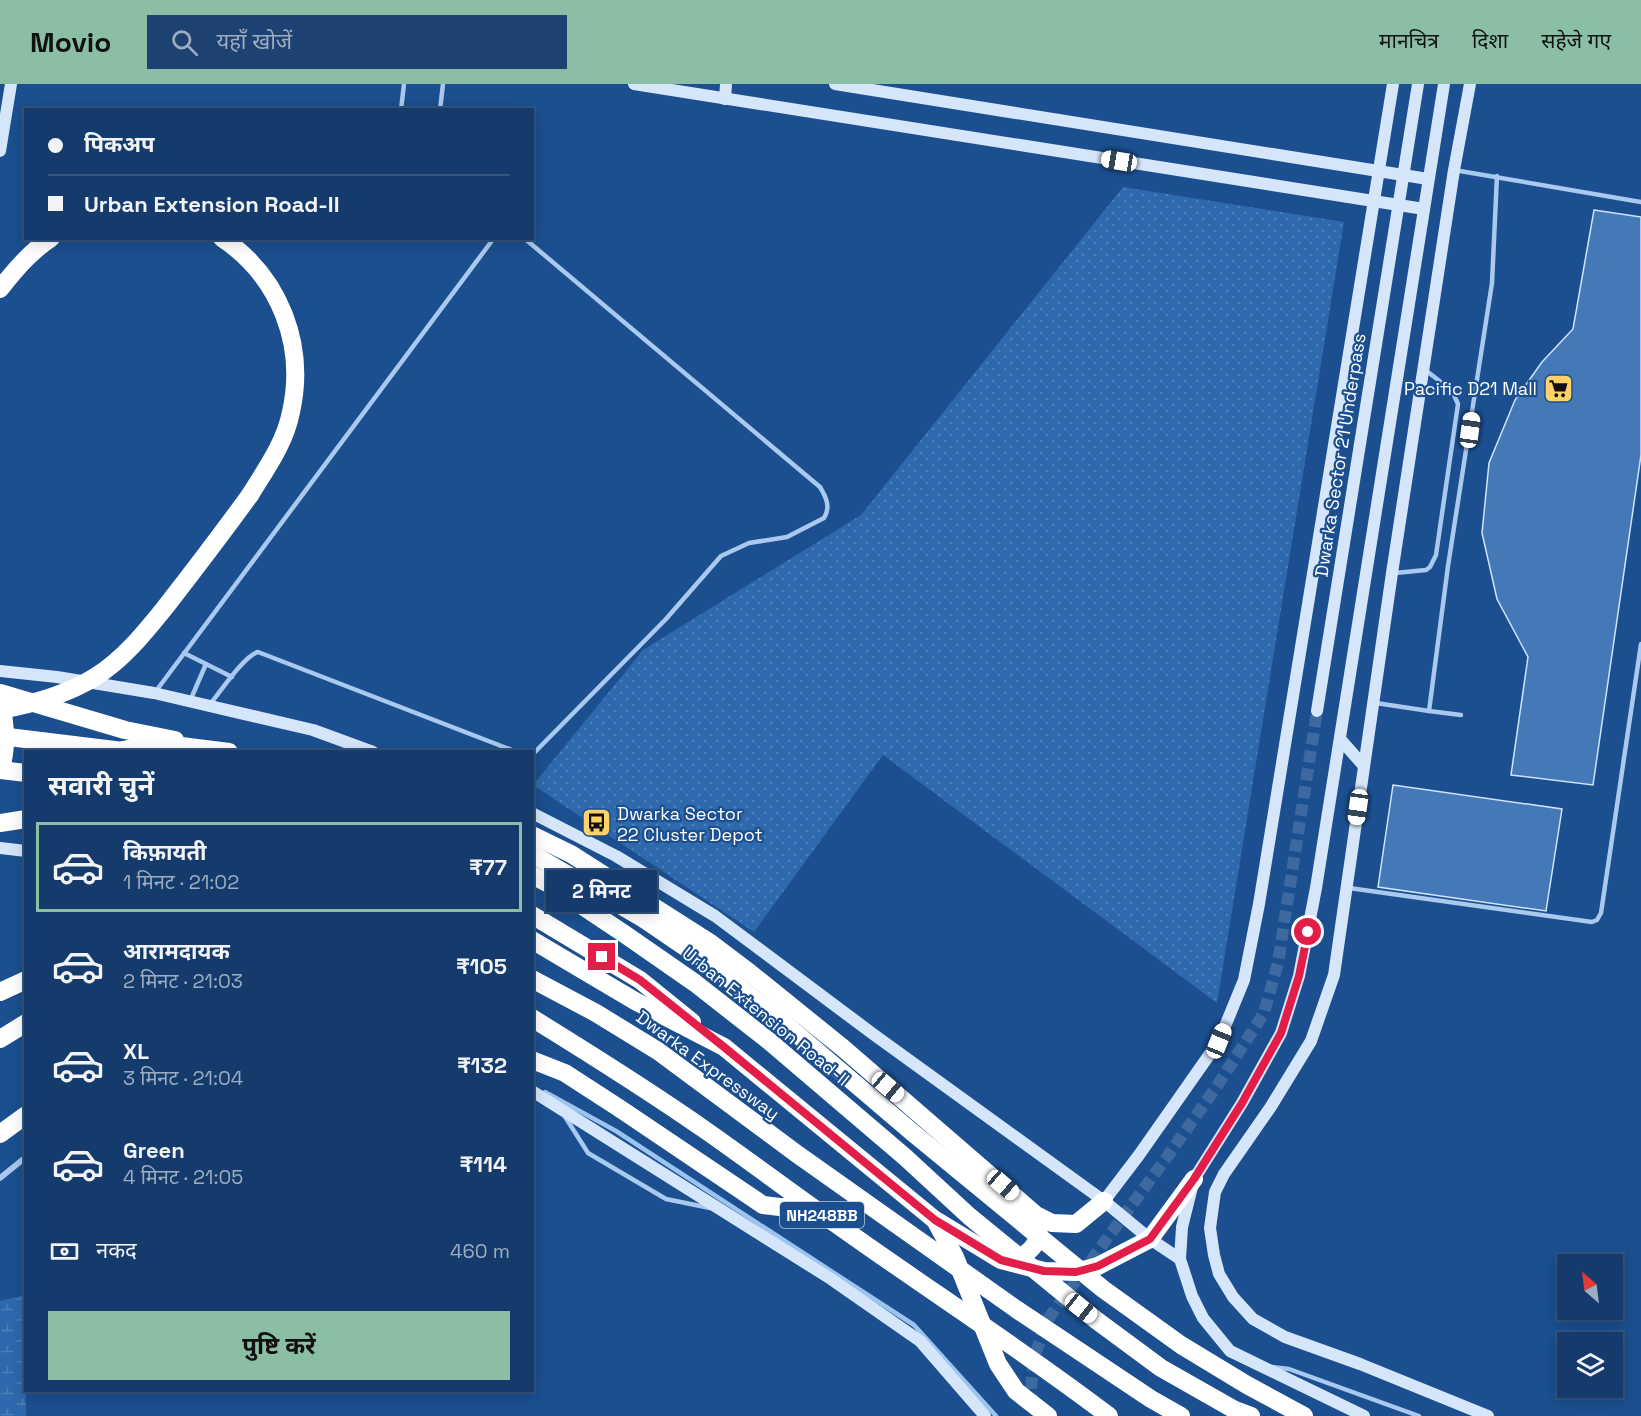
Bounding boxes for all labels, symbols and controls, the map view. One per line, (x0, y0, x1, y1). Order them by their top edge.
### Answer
search box (147, 15, 567, 69)
text: Movio (30, 24, 111, 60)
icon: search (168, 26, 201, 59)
text: यहाँ खोजें (216, 27, 292, 55)
text: मानचित्र (1379, 27, 1439, 54)
text: दिशा (1472, 27, 1508, 54)
text: सहेजे गए (1541, 27, 1611, 54)
text: पिकअप (84, 130, 155, 158)
car (1100, 149, 1138, 173)
text: Urban Extension Road-II (84, 190, 340, 218)
street label: Dwarka Sector 21 Underpass (1309, 332, 1371, 578)
supermarket icon: Pacific D21 Mall (1542, 372, 1574, 404)
place label: Pacific D21 Mall (1404, 377, 1537, 400)
car (1459, 411, 1481, 449)
text: सवारी चुनें (48, 768, 154, 803)
car (1347, 788, 1369, 826)
place label: Dwarka Sector 22 Cluster Depot (617, 802, 763, 846)
bus stop icon: Dwarka Sector 22 Cluster Depot (580, 807, 612, 839)
text: किफ़ायती (123, 838, 207, 866)
icon: car (51, 840, 105, 894)
text: ₹77 (469, 853, 507, 881)
text: 1 मिनट · 21:02 (123, 869, 239, 895)
callout: 2 मिनट (546, 870, 658, 912)
text: 2 मिनट (572, 878, 631, 904)
route start (1294, 918, 1321, 945)
text: आरामदायक (123, 937, 230, 965)
icon: car (51, 939, 105, 993)
street label: Urban Extension Road-II (678, 941, 854, 1091)
route end (588, 943, 615, 970)
text: ₹105 (456, 952, 507, 980)
text: 2 मिनट · 21:03 (123, 968, 243, 994)
street label: Dwarka Expressway (632, 1005, 784, 1125)
car (1204, 1021, 1234, 1061)
text: XL (123, 1037, 149, 1065)
icon: car (51, 1038, 105, 1092)
text: ₹132 (457, 1051, 507, 1079)
text: 3 मिनट · 21:04 (123, 1065, 243, 1091)
car (868, 1069, 908, 1105)
text: Green (123, 1136, 185, 1164)
icon: car (51, 1137, 105, 1191)
text: ₹114 (459, 1150, 507, 1178)
text: 4 मिनट · 21:05 (123, 1164, 243, 1190)
car (984, 1166, 1022, 1204)
road number: NH248BB (780, 1202, 864, 1228)
icon: cash (48, 1235, 81, 1268)
text: नकद (96, 1236, 137, 1264)
text: 460 m (450, 1238, 510, 1264)
north arrow (1557, 1254, 1623, 1320)
map controls (1557, 1254, 1623, 1398)
car (1061, 1290, 1101, 1326)
button: पुष्टि करें (48, 1311, 510, 1380)
button: layers (1557, 1332, 1623, 1398)

